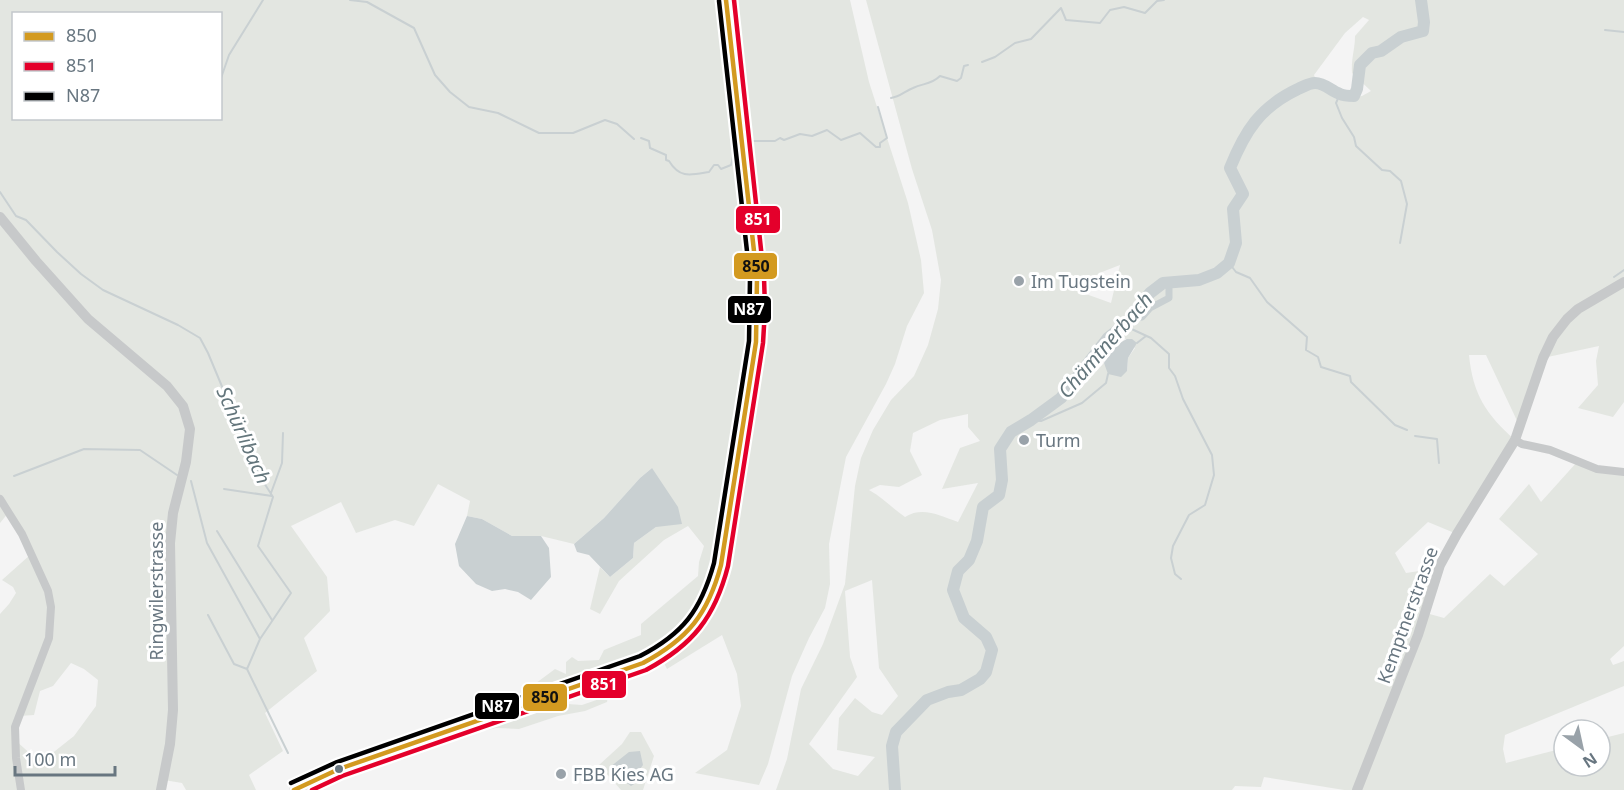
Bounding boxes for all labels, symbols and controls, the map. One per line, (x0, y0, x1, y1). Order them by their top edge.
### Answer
legend (12, 12, 222, 120)
text: 850 (66, 23, 97, 47)
text: 851 (66, 53, 97, 77)
text: N87 (66, 83, 100, 107)
line badge: 851 (735, 205, 781, 234)
text: 851 (744, 208, 772, 230)
line badge: 850 (733, 252, 778, 280)
text: 850 (742, 255, 770, 277)
place label: Im Tugstein (1031, 269, 1131, 293)
marker: Im Tugstein (1012, 274, 1026, 288)
water label: Chämtnerbach (1052, 286, 1158, 404)
line badge: N87 (727, 295, 772, 324)
text: N87 (733, 298, 765, 320)
water label: Schürlibach (210, 382, 278, 488)
place label: Turm (1036, 428, 1081, 452)
marker: Turm (1017, 433, 1031, 447)
street label: Ringwilerstrasse (144, 522, 168, 660)
street label: Kemptnerstrasse (1371, 543, 1443, 687)
line badge: 851 (581, 670, 627, 699)
text: 851 (590, 673, 618, 695)
line badge: 850 (522, 683, 568, 712)
text: 850 (531, 686, 559, 708)
line badge: N87 (474, 692, 520, 720)
text: N87 (481, 695, 513, 717)
north arrow (1552, 718, 1612, 778)
scale bar (15, 739, 116, 777)
text: 100 m (24, 747, 76, 771)
text: N (1579, 748, 1602, 773)
place label: FBB Kies AG (573, 762, 674, 786)
unlabelled marker (333, 763, 345, 775)
marker: FBB Kies AG (554, 767, 568, 781)

